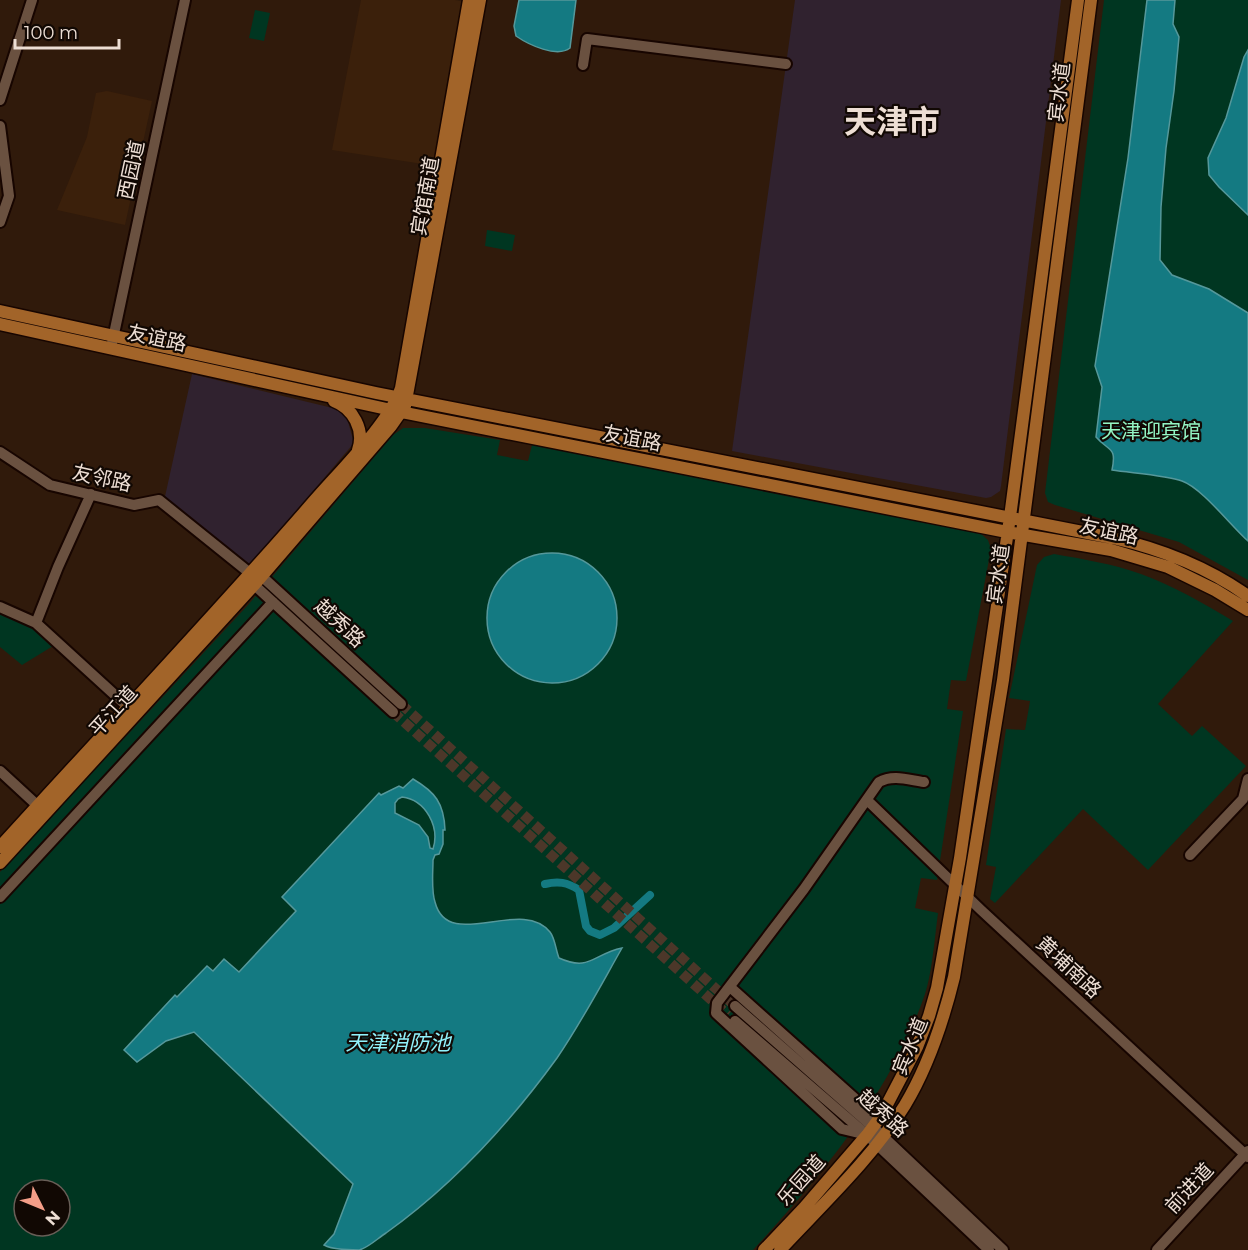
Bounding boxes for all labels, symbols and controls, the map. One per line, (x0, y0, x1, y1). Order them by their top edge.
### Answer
scale bar (15, 12, 118, 50)
text: 100 m (24, 22, 78, 44)
street label: 宾水道 (1043, 61, 1075, 123)
district label: 天津市 (844, 102, 940, 141)
street label: 西园道 (113, 138, 149, 202)
street label: 宾馆南道 (406, 155, 444, 237)
street label: 友谊路 (125, 320, 189, 356)
park label: 天津迎宾馆 (1101, 419, 1201, 443)
street label: 友谊路 (600, 420, 664, 456)
street label: 友邻路 (70, 460, 134, 496)
street label: 友谊路 (1077, 513, 1141, 549)
street label: 宾水道 (982, 543, 1014, 605)
street label: 越秀路 (310, 594, 370, 652)
street label: 平江道 (84, 681, 142, 741)
street label: 黄埔南路 (1032, 931, 1106, 1003)
street label: 宾水道 (887, 1014, 933, 1078)
water label: 天津消防池 (346, 1030, 452, 1055)
street label: 越秀路 (853, 1084, 913, 1142)
street label: 乐园道 (772, 1150, 830, 1210)
street label: 前进道 (1160, 1158, 1218, 1218)
north arrow (12, 1178, 72, 1238)
text: N (41, 1207, 64, 1229)

